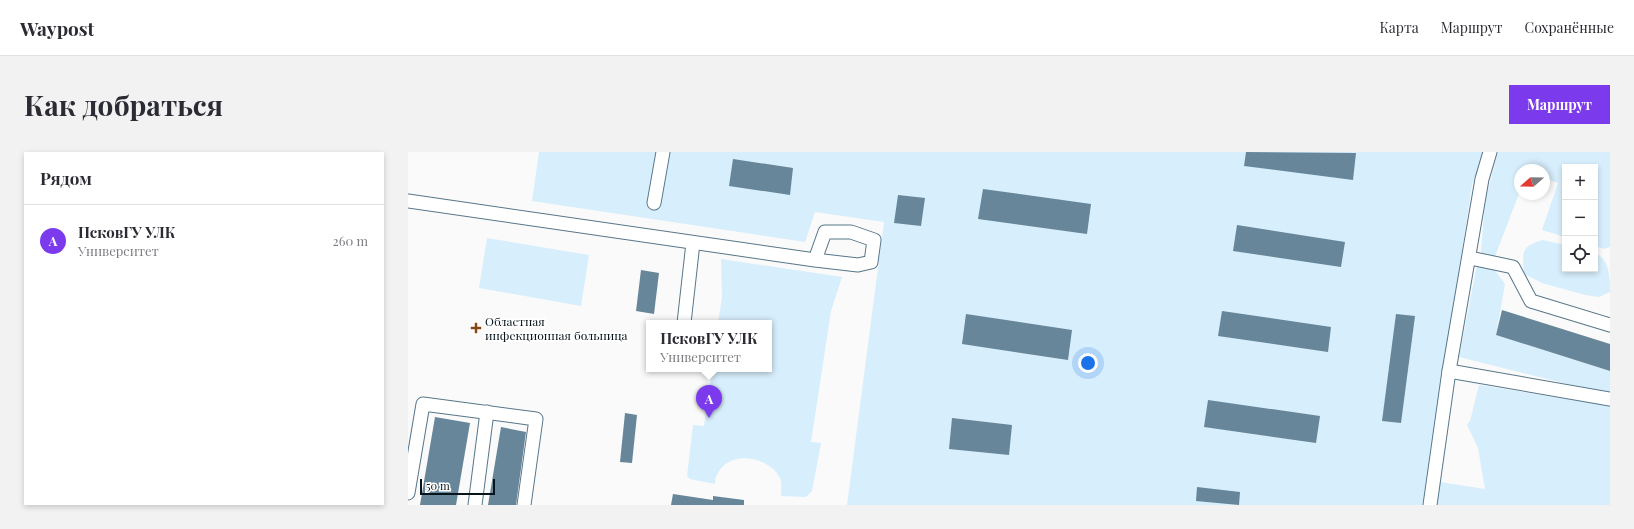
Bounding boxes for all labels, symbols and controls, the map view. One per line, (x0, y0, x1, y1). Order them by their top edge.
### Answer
text: Waypost (20, 15, 94, 41)
text: Карта (1379, 18, 1419, 37)
text: Маршрут (1441, 18, 1503, 37)
text: Сохранённые (1525, 18, 1614, 37)
button: Маршрут (1509, 85, 1610, 124)
text: Как добраться (24, 86, 223, 123)
north arrow (1514, 164, 1550, 200)
map controls (1562, 164, 1598, 272)
button: + (1562, 164, 1598, 200)
text: Рядом (40, 167, 92, 189)
button: − (1562, 200, 1598, 236)
text: ПсковГУ УЛК (78, 222, 176, 242)
text: A (49, 232, 57, 249)
text: 260 m (332, 232, 368, 249)
button: locate (1562, 236, 1598, 272)
text: Университет (78, 242, 159, 259)
place label: Областная инфекционная больница (485, 313, 628, 343)
popup (646, 320, 772, 372)
marker: Областная инфекционная больница (470, 322, 482, 334)
text: ПсковГУ УЛК (660, 328, 758, 348)
text: Университет (660, 348, 741, 365)
your location (1078, 353, 1098, 373)
pin: A (696, 385, 722, 418)
scale bar (420, 477, 495, 496)
text: 50 m (426, 478, 450, 493)

